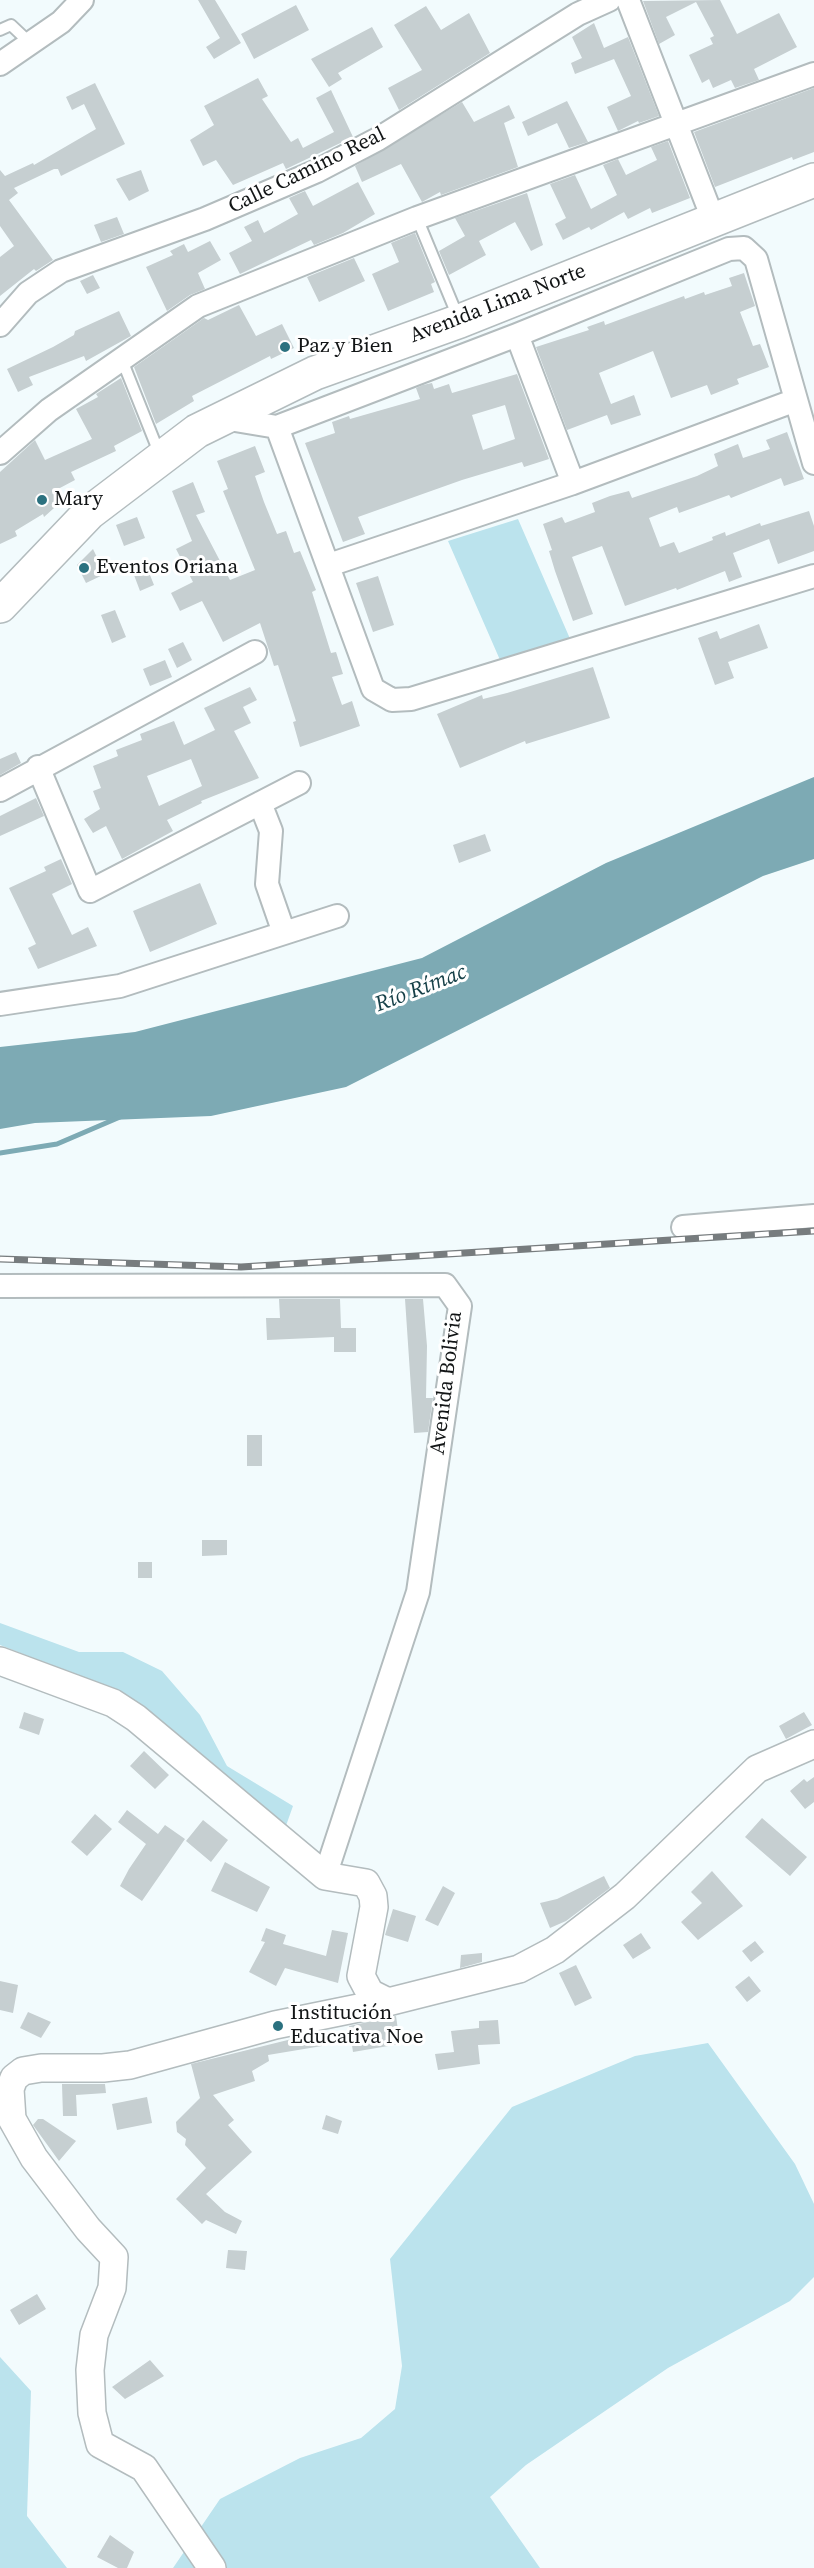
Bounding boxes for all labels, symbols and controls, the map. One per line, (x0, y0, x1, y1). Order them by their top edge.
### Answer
street label: Calle Camino Real (225, 122, 389, 220)
street label: Avenida Lima Norte (406, 259, 590, 349)
place label: Paz y Bien (297, 334, 393, 360)
marker: Paz y Bien (278, 340, 292, 354)
place label: Mary (54, 487, 103, 513)
marker: Mary (35, 493, 49, 507)
place label: Eventos Oriana (96, 555, 238, 581)
marker: Eventos Oriana (77, 561, 91, 575)
water label: Río Rímac (372, 960, 470, 1018)
street label: Avenida Bolivia (426, 1310, 468, 1456)
place label: Institución Educativa Noe (290, 2001, 423, 2051)
marker: Institución Educativa Noe (271, 2019, 285, 2033)

